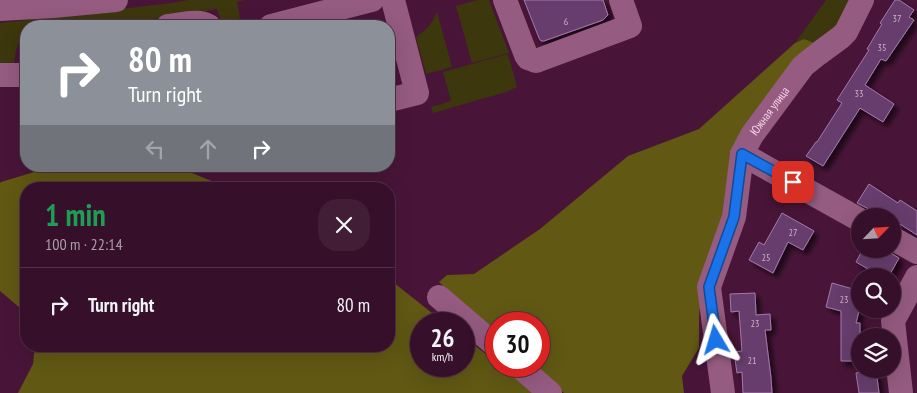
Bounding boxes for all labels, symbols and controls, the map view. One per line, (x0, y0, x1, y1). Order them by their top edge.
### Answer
house number: 37 (893, 12, 902, 25)
house number: 6 (564, 15, 569, 28)
text: 80 m (128, 36, 192, 82)
icon: right (45, 40, 110, 105)
house number: 35 (878, 41, 887, 54)
text: Turn right (128, 80, 202, 108)
street label: Южная улица (746, 83, 792, 138)
house number: 33 (855, 87, 864, 100)
icon: left (141, 135, 169, 163)
icon: ahead (194, 135, 222, 163)
icon: right (247, 135, 275, 163)
pin (772, 161, 814, 203)
icon: arrive (779, 168, 807, 196)
text: 1 min (45, 195, 106, 234)
button: close (318, 199, 370, 251)
north arrow (851, 208, 901, 258)
map controls (851, 208, 901, 378)
house number: 27 (789, 226, 798, 239)
text: 100 m · 22:14 (45, 234, 123, 254)
house number: 25 (762, 251, 771, 264)
button: search (851, 268, 901, 318)
icon: right (45, 291, 73, 319)
text: Turn right (88, 293, 154, 317)
text: 80 m (337, 293, 370, 317)
house number: 23 (840, 293, 849, 306)
speed limit sign: 30 (485, 312, 550, 377)
position arrow (689, 313, 741, 365)
house number: 23 (751, 317, 760, 330)
text: 26 (431, 322, 454, 354)
button: layers (851, 328, 901, 378)
text: km/h (432, 349, 453, 364)
house number: 21 (748, 354, 757, 367)

